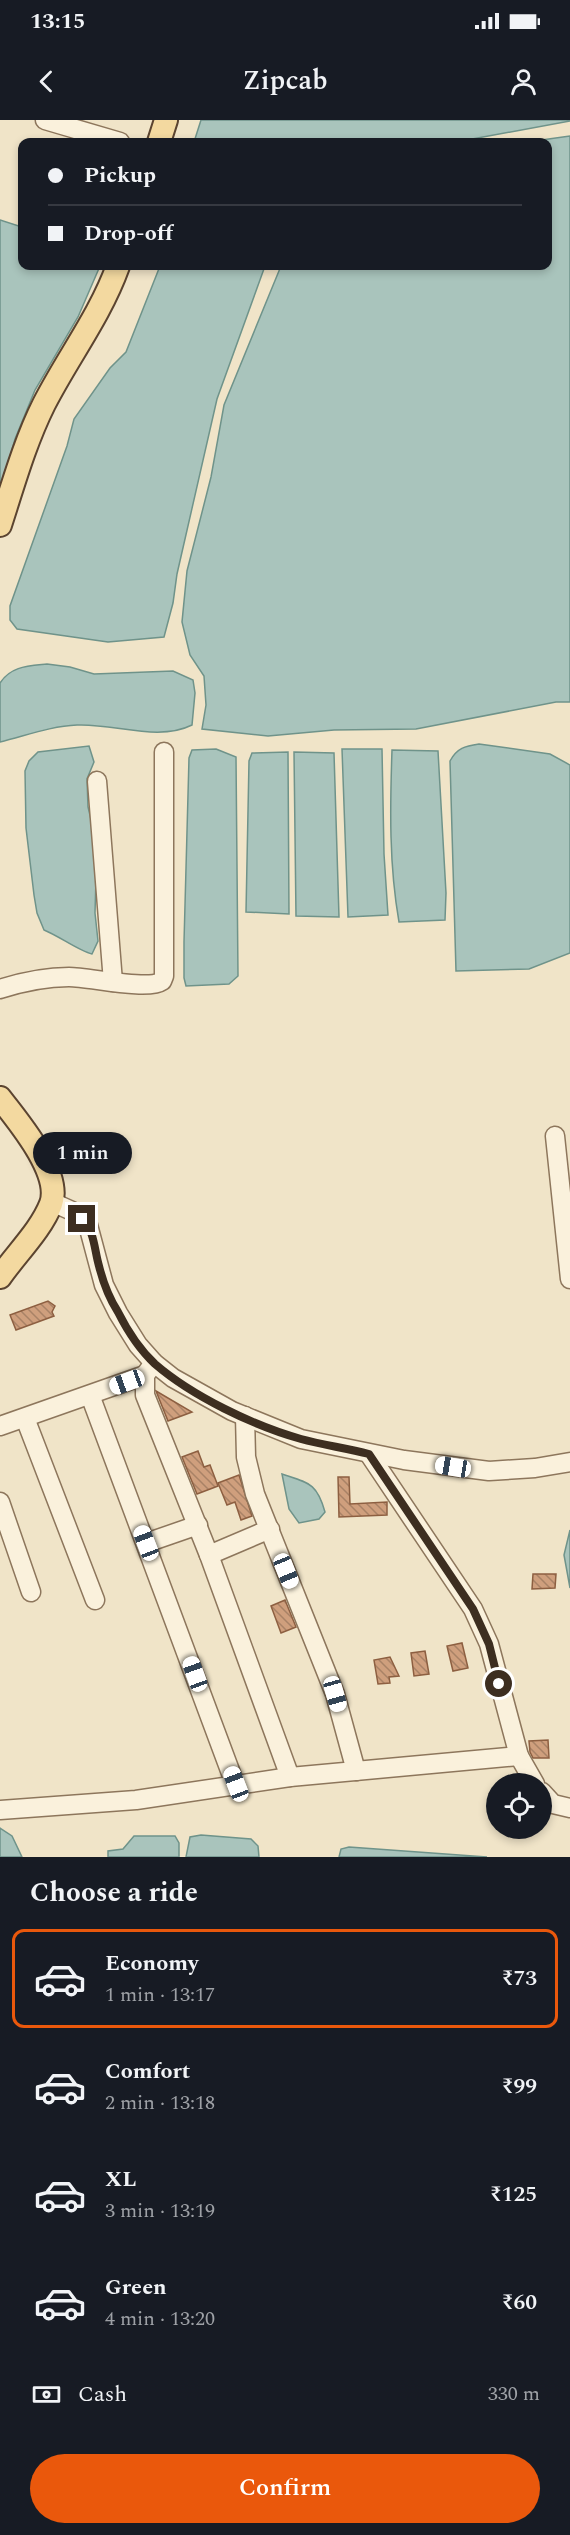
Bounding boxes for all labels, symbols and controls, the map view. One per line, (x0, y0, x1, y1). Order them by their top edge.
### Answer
text: 13:15 (30, 5, 85, 38)
text: Zipcab (242, 60, 328, 102)
icon: back (30, 65, 63, 98)
icon: person (507, 65, 540, 98)
text: Pickup (84, 159, 156, 192)
text: Drop-off (84, 217, 173, 250)
callout: 1 min (32, 1132, 132, 1174)
text: 1 min (57, 1138, 108, 1168)
route end (68, 1205, 95, 1232)
car (107, 1367, 147, 1397)
car (434, 1455, 472, 1479)
car (131, 1523, 161, 1563)
car (271, 1551, 301, 1591)
car (180, 1654, 210, 1694)
route start (485, 1670, 512, 1697)
car (321, 1674, 349, 1714)
car (221, 1764, 251, 1804)
map controls (486, 1773, 552, 1839)
button: locate (486, 1773, 552, 1839)
text: Choose a ride (30, 1872, 198, 1914)
text: Economy (105, 1947, 198, 1980)
icon: car (33, 1952, 87, 2006)
text: ₹73 (502, 1962, 537, 1995)
text: 1 min · 13:17 (105, 1980, 215, 2010)
text: Comfort (105, 2055, 190, 2088)
icon: car (33, 2060, 87, 2114)
text: ₹99 (502, 2070, 537, 2103)
text: 2 min · 13:18 (105, 2088, 215, 2118)
text: XL (105, 2163, 136, 2196)
icon: car (33, 2168, 87, 2222)
text: ₹125 (490, 2178, 537, 2211)
text: 3 min · 13:19 (105, 2196, 215, 2226)
text: Green (105, 2271, 167, 2304)
icon: car (33, 2276, 87, 2330)
text: ₹60 (502, 2286, 537, 2319)
text: 4 min · 13:20 (105, 2304, 215, 2334)
icon: cash (30, 2378, 63, 2411)
text: Cash (78, 2378, 127, 2411)
text: 330 m (488, 2379, 540, 2409)
button: Confirm (30, 2454, 540, 2523)

